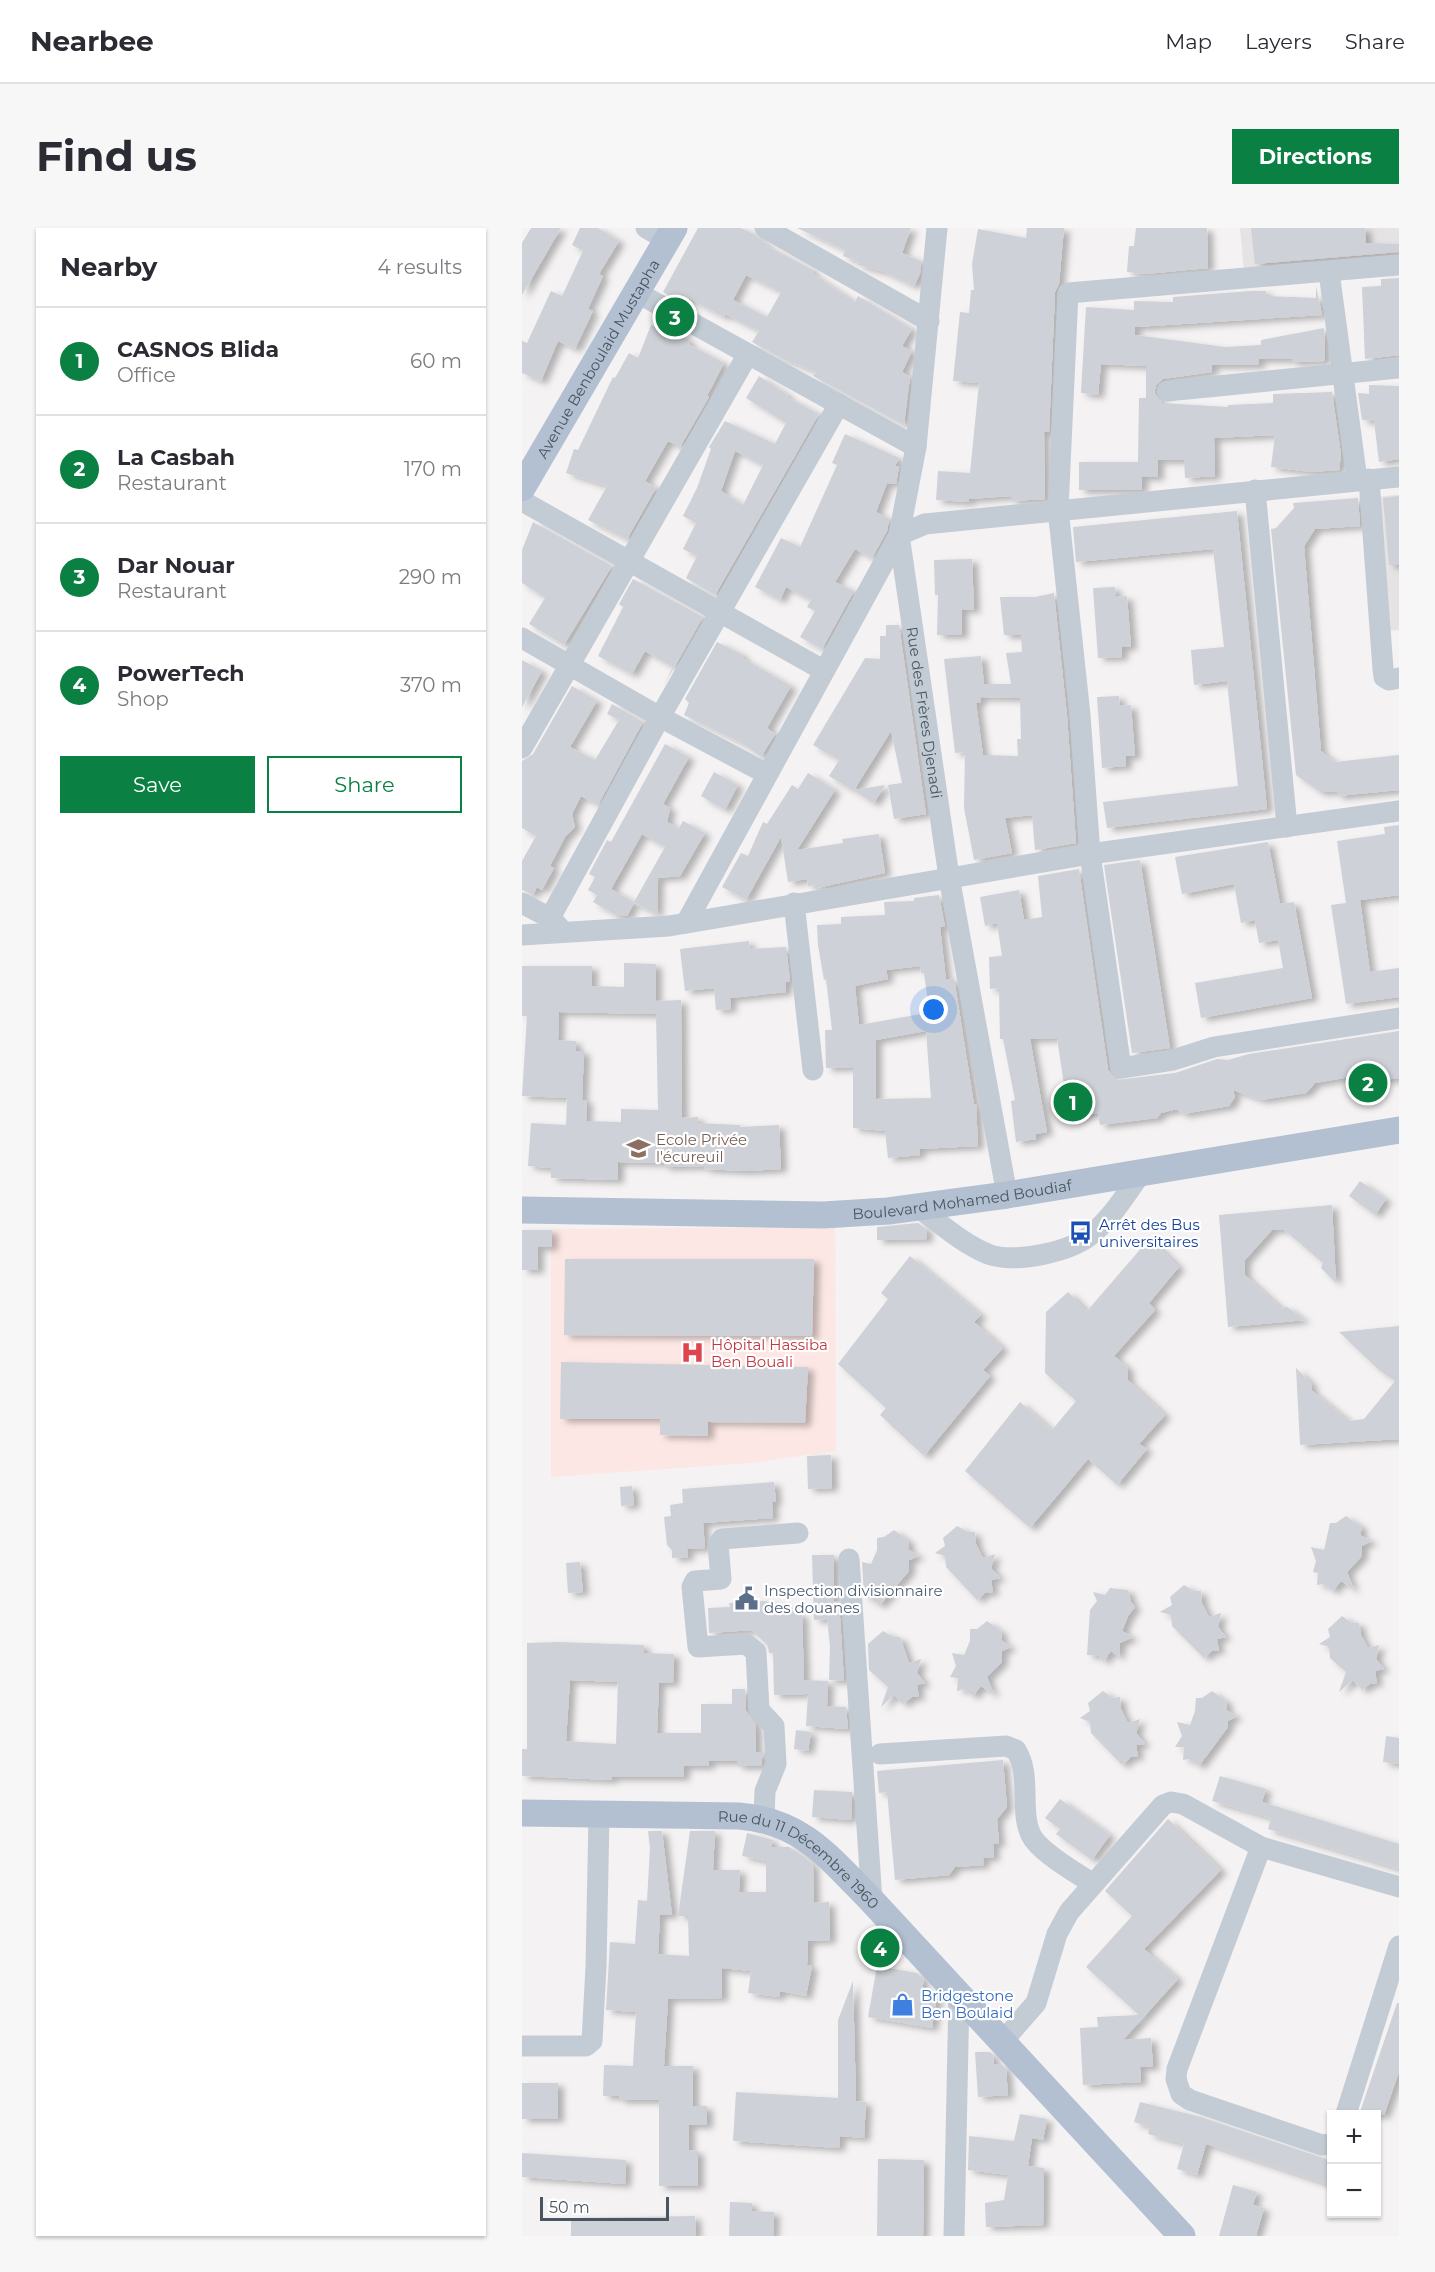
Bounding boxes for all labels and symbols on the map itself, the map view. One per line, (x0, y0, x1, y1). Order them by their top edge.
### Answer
street label: Avenue Benboulaid Mustapha (532, 256, 663, 461)
pin: 3 (656, 294, 694, 340)
street label: Rue des Frères Djenadi (903, 625, 947, 800)
your location (919, 995, 948, 1024)
pin: 2 (1348, 1060, 1388, 1106)
pin: 1 (1054, 1080, 1092, 1124)
place label: Ecole Privée l'écureuil (656, 1130, 747, 1166)
school or university icon: Ecole Privée l'écureuil (625, 1135, 651, 1161)
street label: Boulevard Mohamed Boudiaf (852, 1175, 1074, 1223)
place label: Arrêt des Bus universitaires (1099, 1215, 1200, 1251)
bus stop icon: Arrêt des Bus universitaires (1068, 1220, 1094, 1246)
place label: Hôpital Hassiba Ben Bouali (711, 1335, 828, 1371)
hospital icon: Hôpital Hassiba Ben Bouali (680, 1340, 706, 1366)
place label: Inspection divisionnaire des douanes (764, 1581, 943, 1617)
public building icon: Inspection divisionnaire des douanes (733, 1586, 759, 1612)
street label: Rue du 11 Décembre 1960 (718, 1806, 884, 1912)
pin: 4 (860, 1926, 900, 1970)
place label: Bridgestone Ben Boulaid (921, 1986, 1013, 2022)
shop icon: Bridgestone Ben Boulaid (890, 1991, 916, 2017)
scale bar (540, 2194, 669, 2222)

